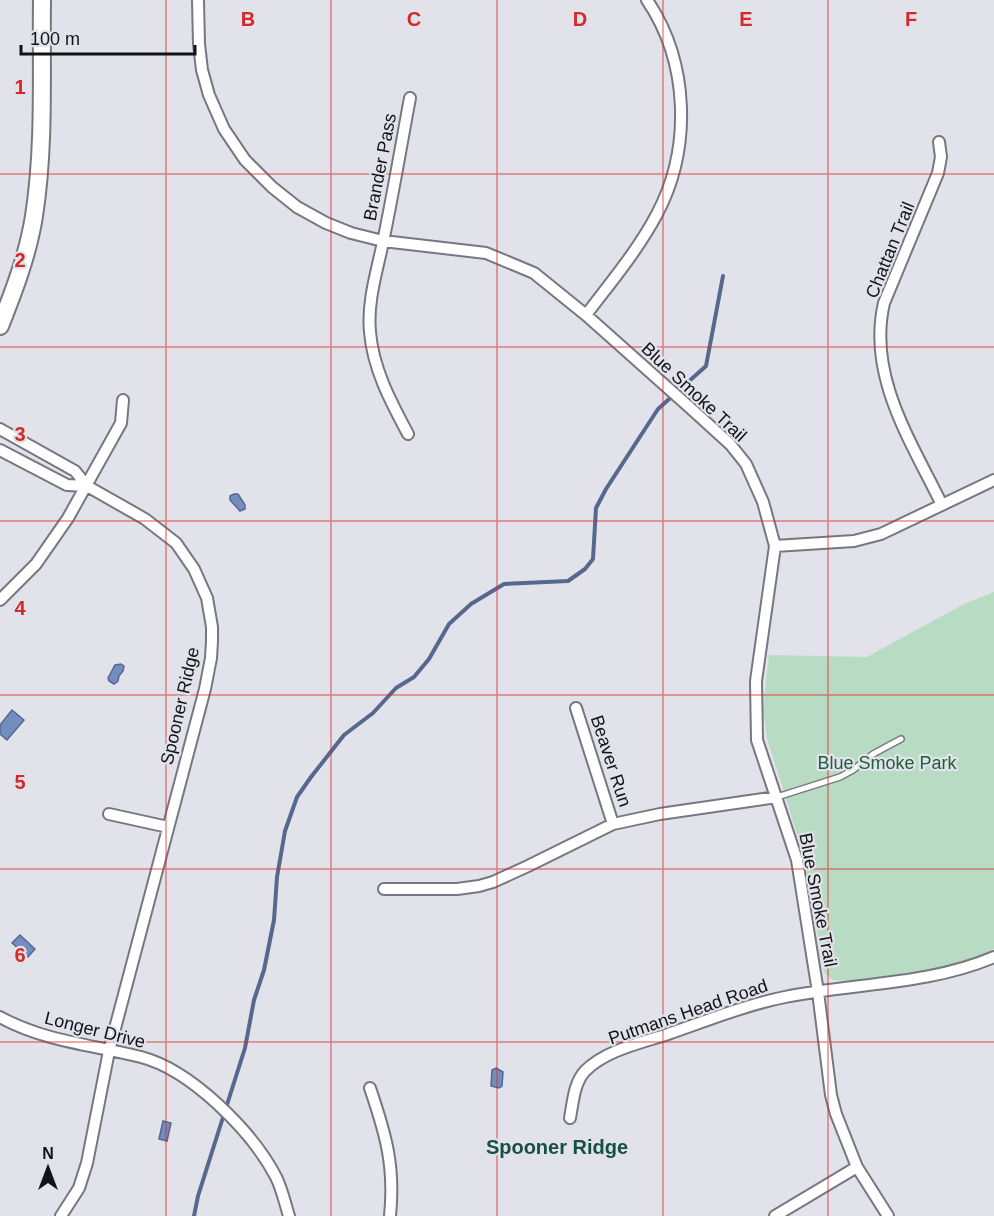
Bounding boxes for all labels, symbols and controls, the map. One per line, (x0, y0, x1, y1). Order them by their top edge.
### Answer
text: B (241, 8, 255, 30)
text: C (407, 8, 421, 30)
text: D (573, 8, 587, 30)
text: E (739, 8, 753, 30)
text: F (905, 8, 917, 30)
scale bar (21, 18, 195, 56)
text: 100 m (30, 29, 80, 49)
text: 1 (14, 76, 26, 98)
street label: Brander Pass (360, 112, 400, 222)
street label: Chattan Trail (862, 199, 918, 301)
text: 2 (14, 249, 26, 271)
street label: Blue Smoke Trail (637, 338, 751, 446)
text: 3 (14, 423, 26, 445)
text: 4 (14, 597, 26, 619)
street label: Spooner Ridge (157, 645, 203, 767)
street label: Beaver Run (587, 713, 635, 809)
park label: Blue Smoke Park (817, 753, 958, 773)
text: 5 (14, 771, 26, 793)
street label: Blue Smoke Trail (795, 831, 841, 969)
text: 6 (14, 944, 26, 966)
street label: Putmans Head Road (606, 975, 770, 1049)
street label: Longer Drive (43, 1008, 147, 1052)
district label: Spooner Ridge (486, 1136, 628, 1158)
north arrow (18, 1138, 78, 1198)
text: N (42, 1145, 54, 1162)

